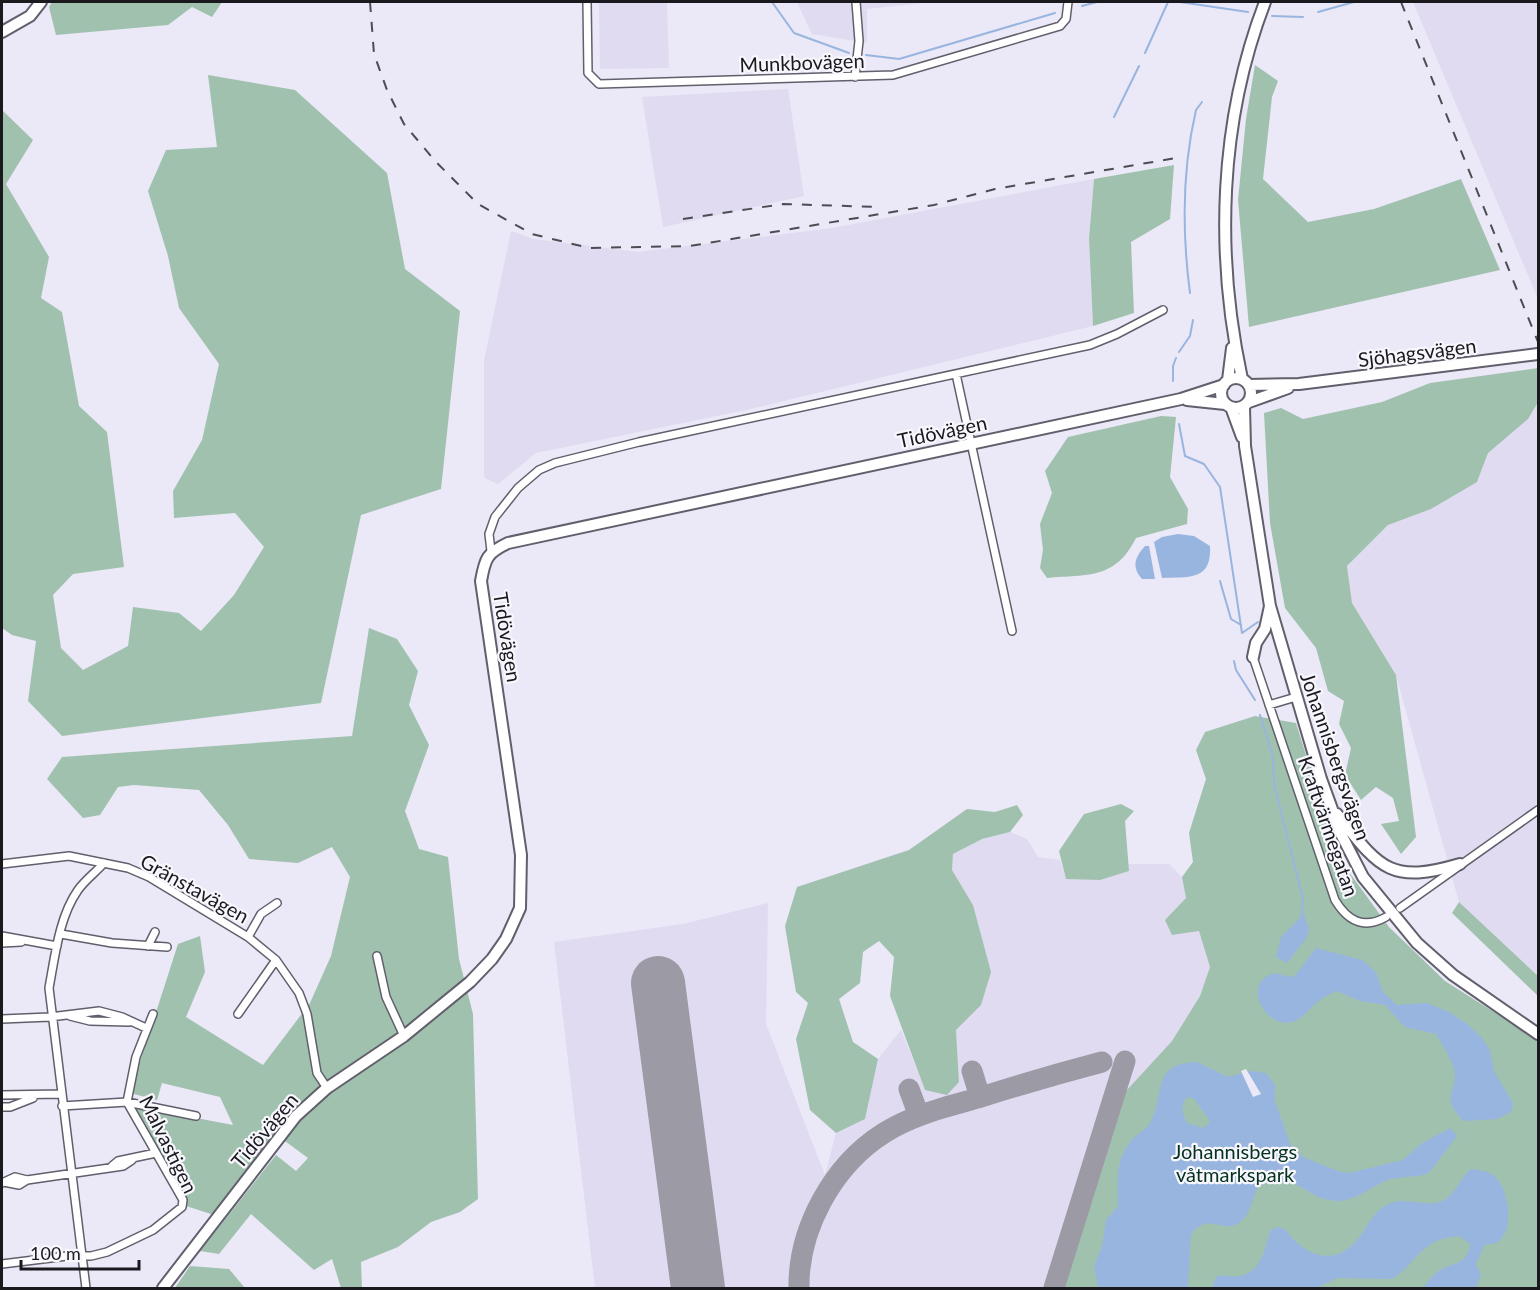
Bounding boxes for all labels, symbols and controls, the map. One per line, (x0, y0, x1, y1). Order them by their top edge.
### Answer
street label: Munkbovägen (739, 48, 865, 76)
street label: Sjöhagsvägen (1357, 333, 1477, 371)
street label: Tidövägen (895, 410, 989, 452)
street label: Tidövägen (489, 590, 527, 684)
street label: Johannisbergsvägen (1296, 669, 1376, 843)
street label: Kraftvärmegatan (1294, 753, 1364, 899)
street label: Gränstavägen (137, 848, 253, 928)
street label: Tidövägen (226, 1088, 302, 1172)
street label: Malvastigen (135, 1091, 203, 1197)
park label: Johannisbergs våtmarkspark (1173, 1139, 1297, 1186)
scale bar (21, 1233, 140, 1271)
text: 100 m (30, 1242, 81, 1264)

